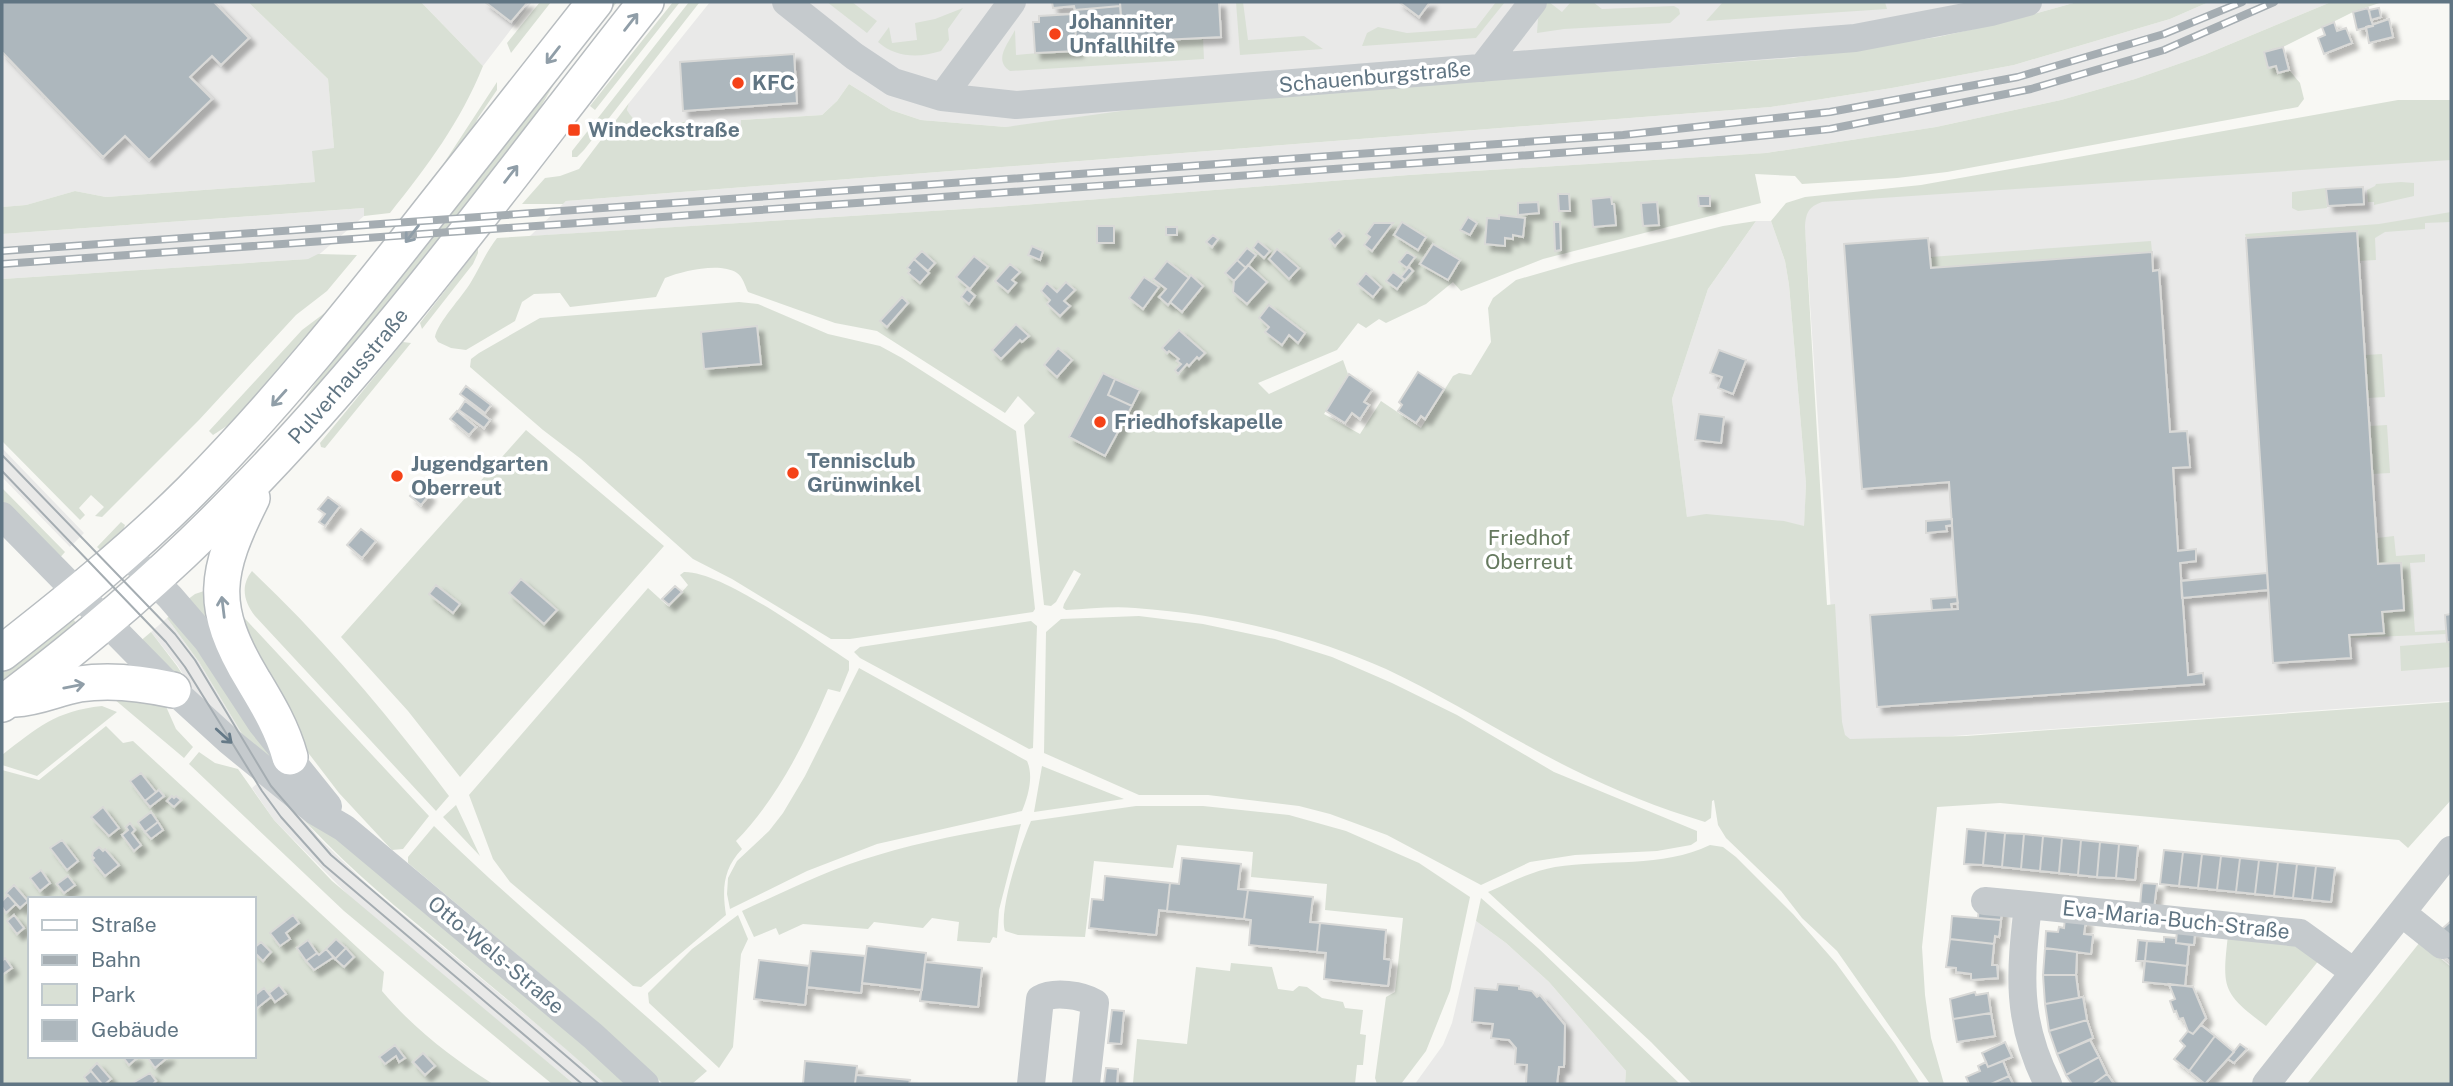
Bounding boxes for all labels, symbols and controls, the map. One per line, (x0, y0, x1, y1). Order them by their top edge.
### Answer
place label: Johanniter Unfallhilfe (1069, 9, 1175, 58)
one-way arrow (623, 13, 638, 31)
marker: Johanniter Unfallhilfe (1047, 26, 1063, 42)
one-way arrow (546, 46, 561, 64)
street label: Schauenburgstraße (1278, 56, 1472, 97)
place label: KFC (752, 70, 795, 95)
marker: KFC (730, 75, 746, 91)
place label: Windeckstraße (588, 117, 740, 142)
marker: Windeckstraße (566, 122, 582, 138)
one-way arrow (503, 166, 518, 184)
one-way arrow (405, 224, 420, 243)
street label: Pulverhausstraße (283, 303, 413, 449)
one-way arrow (271, 389, 287, 407)
place label: Friedhofskapelle (1114, 409, 1283, 434)
marker: Friedhofskapelle (1092, 414, 1108, 430)
place label: Tennisclub Grünwinkel (807, 448, 922, 497)
place label: Jugendgarten Oberreut (411, 451, 548, 500)
marker: Tennisclub Grünwinkel (785, 465, 801, 481)
marker: Jugendgarten Oberreut (389, 468, 405, 484)
park label: Friedhof Oberreut (1485, 525, 1573, 574)
one-way arrow (216, 596, 229, 619)
one-way arrow (62, 678, 85, 692)
one-way arrow (215, 728, 233, 744)
street label: Otto-Wels-Straße (423, 890, 570, 1019)
street label: Eva-Maria-Buch-Straße (2061, 895, 2291, 944)
legend (28, 897, 256, 1058)
text: Straße (91, 912, 157, 937)
text: Bahn (91, 947, 141, 972)
text: Park (91, 982, 136, 1007)
text: Gebäude (91, 1017, 179, 1042)

